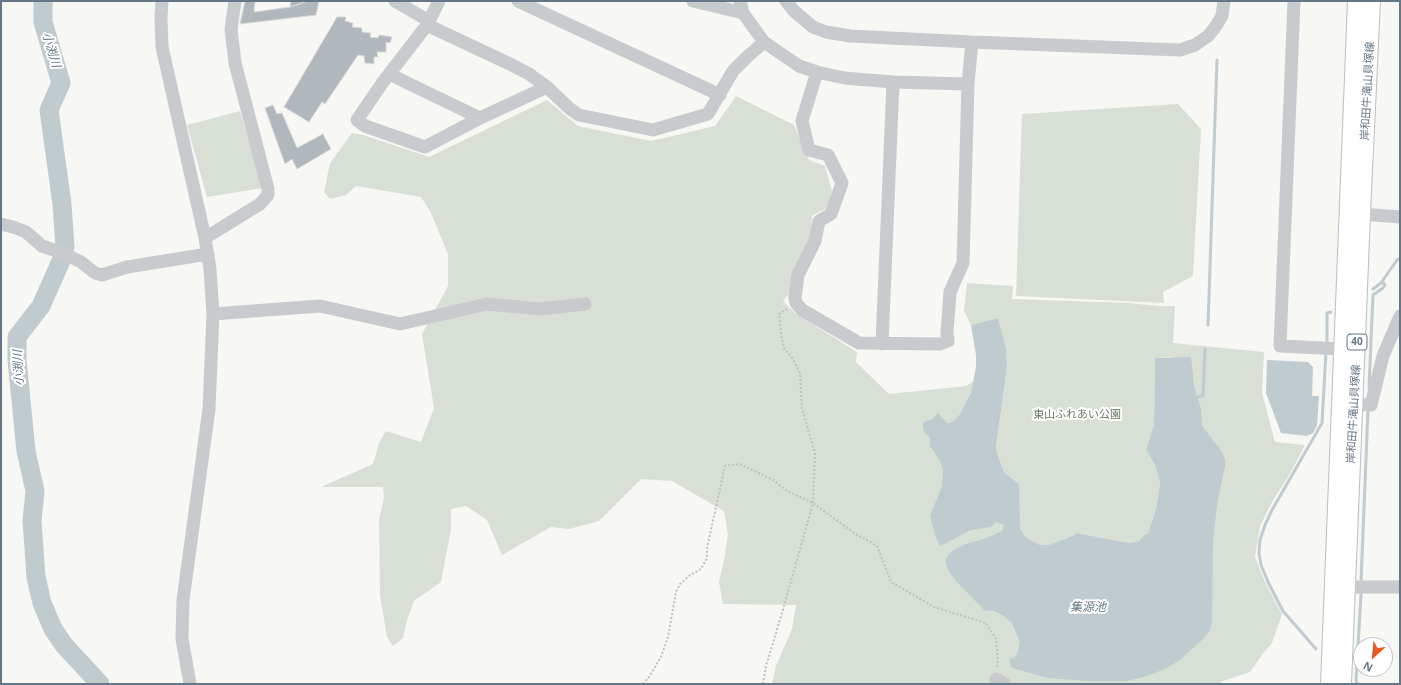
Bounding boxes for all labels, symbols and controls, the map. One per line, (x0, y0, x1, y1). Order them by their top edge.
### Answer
water label: 小渕川 (39, 31, 63, 69)
street label: 岸和田牛滝山貝塚線 (1359, 41, 1377, 141)
road number: 40 (1347, 334, 1367, 350)
water label: 小渕川 (11, 350, 27, 386)
street label: 岸和田牛滝山貝塚線 (1345, 364, 1363, 464)
park label: 東山ふれあい公園 (1033, 408, 1121, 422)
water label: 集源池 (1070, 601, 1106, 615)
north arrow (1353, 637, 1393, 677)
text: N (1360, 659, 1375, 676)

